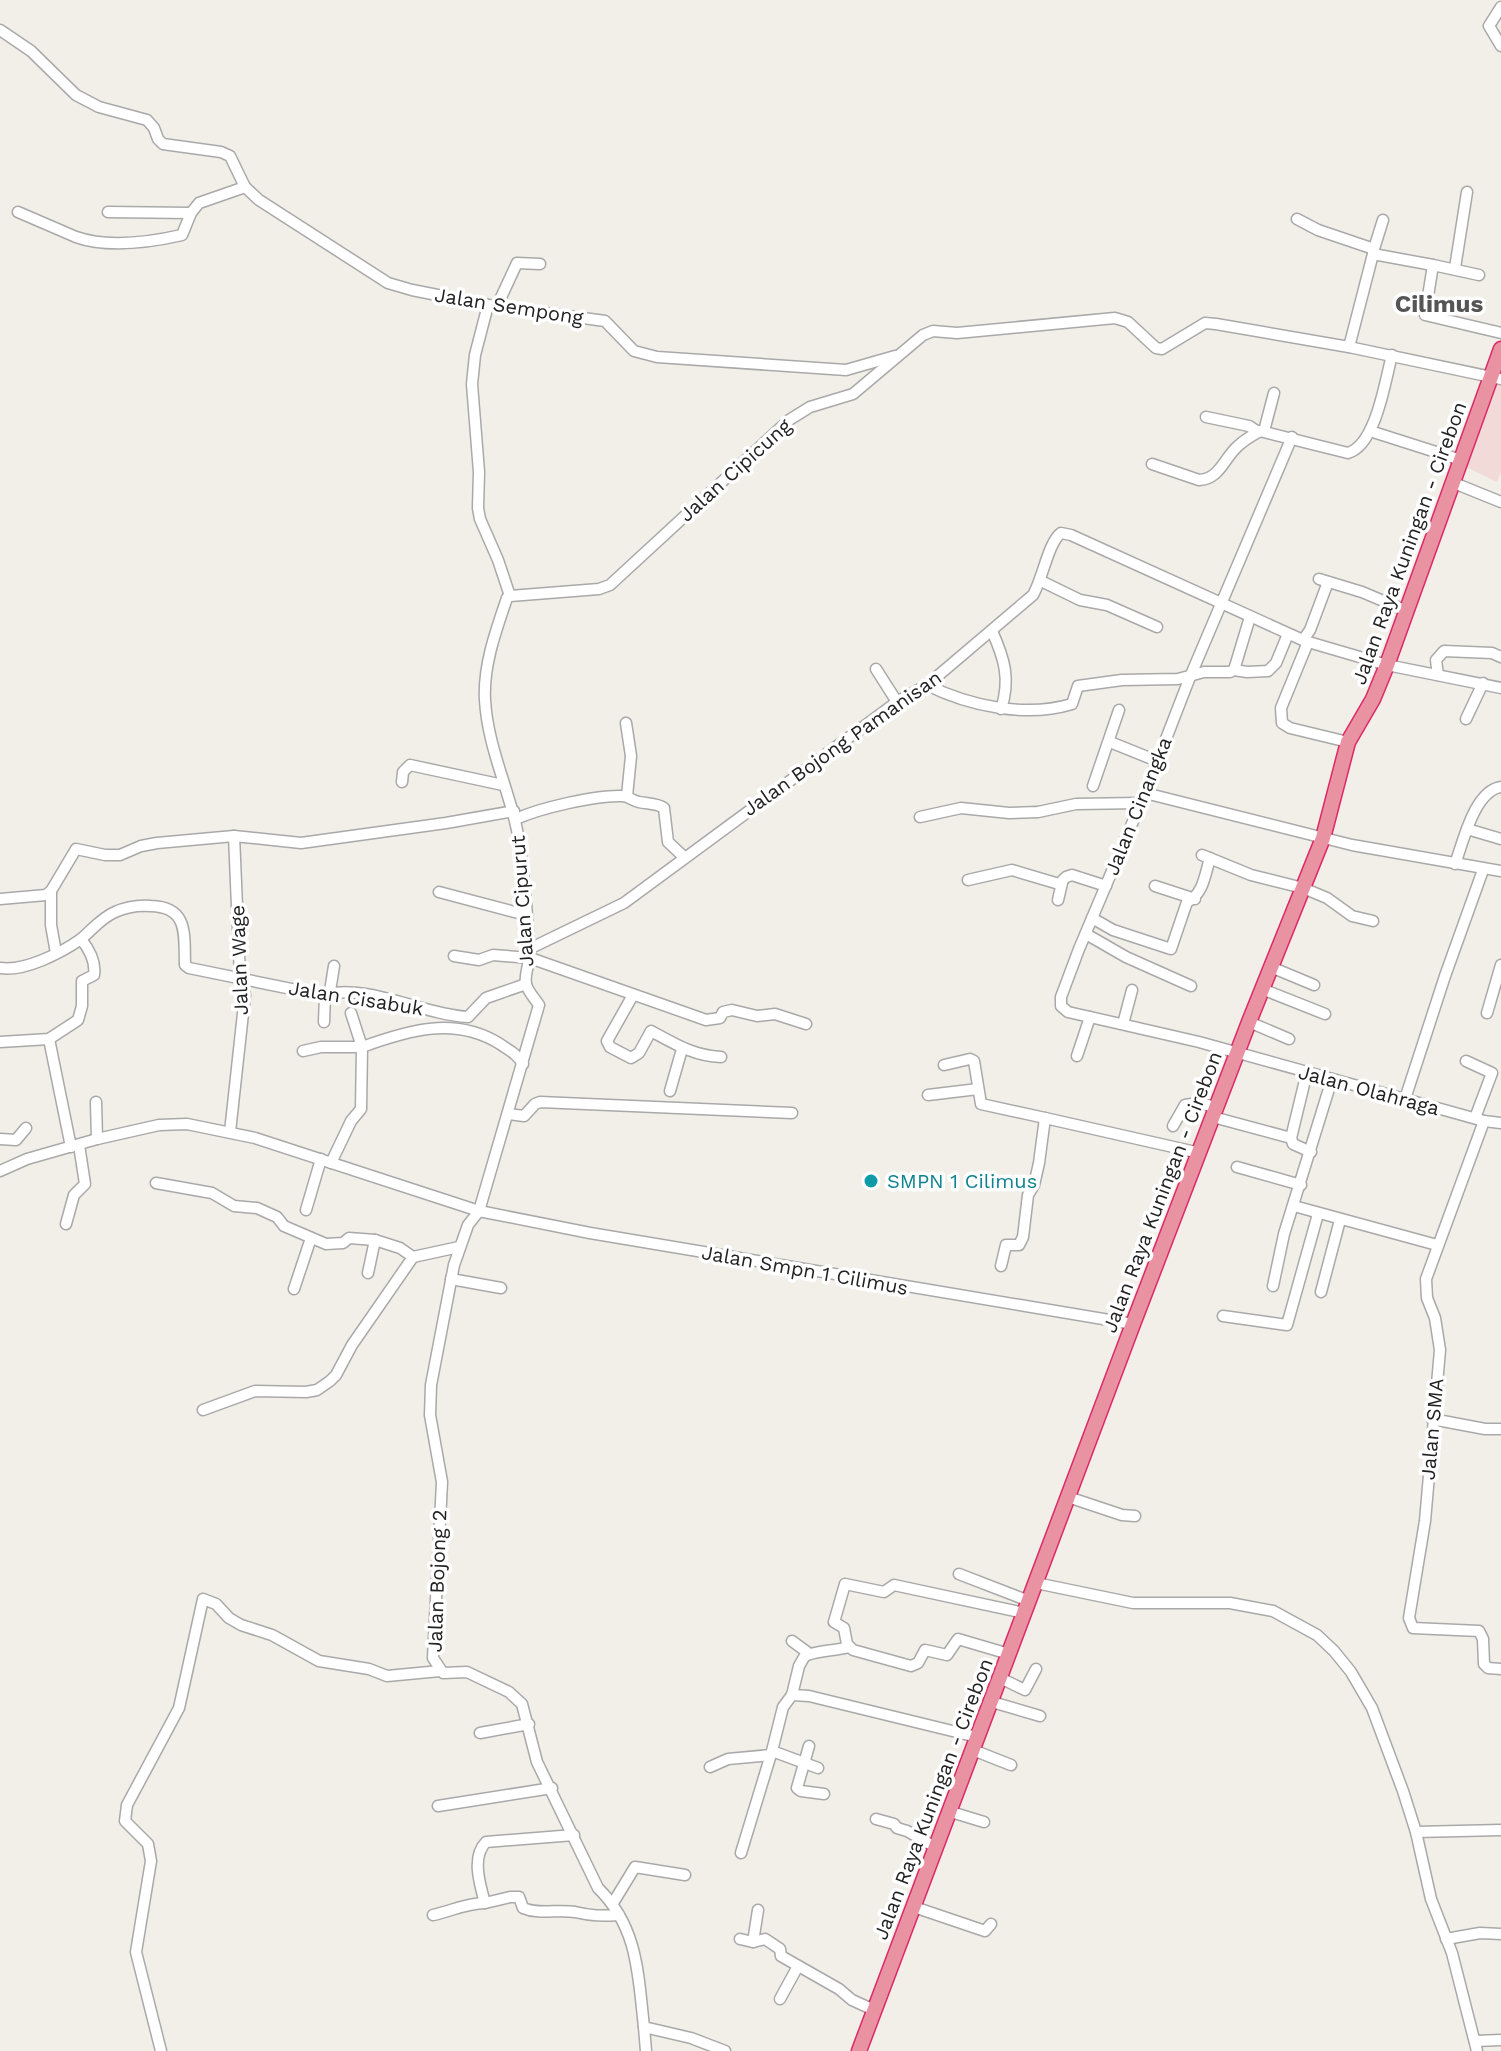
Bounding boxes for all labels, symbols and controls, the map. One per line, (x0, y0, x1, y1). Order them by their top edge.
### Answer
street label: Jalan Sempong (433, 282, 585, 330)
district label: Cilimus (1395, 290, 1483, 318)
street label: Jalan Raya Kuningan - Cirebon (1347, 398, 1471, 688)
street label: Jalan Cipicung (674, 413, 796, 527)
street label: Jalan Bojong Pamanisan (738, 665, 946, 821)
street label: Jalan Cinangka (1099, 733, 1177, 879)
street label: Jalan Cipurut (505, 834, 539, 968)
street label: Jalan Wage (225, 904, 253, 1016)
street label: Jalan Cisabuk (287, 976, 425, 1020)
street label: Jalan Raya Kuningan - Cirebon (1097, 1048, 1227, 1336)
street label: Jalan Olahraga (1296, 1060, 1442, 1120)
place label: SMPN 1 Cilimus (887, 1169, 1037, 1193)
marker: SMPN 1 Cilimus (862, 1172, 880, 1190)
street label: Jalan Smpn 1 Cilimus (700, 1240, 910, 1300)
street label: Jalan SMA (1416, 1377, 1448, 1481)
street label: Jalan Bojong 2 (423, 1509, 451, 1653)
street label: Jalan Raya Kuningan - Cirebon (868, 1655, 998, 1943)

